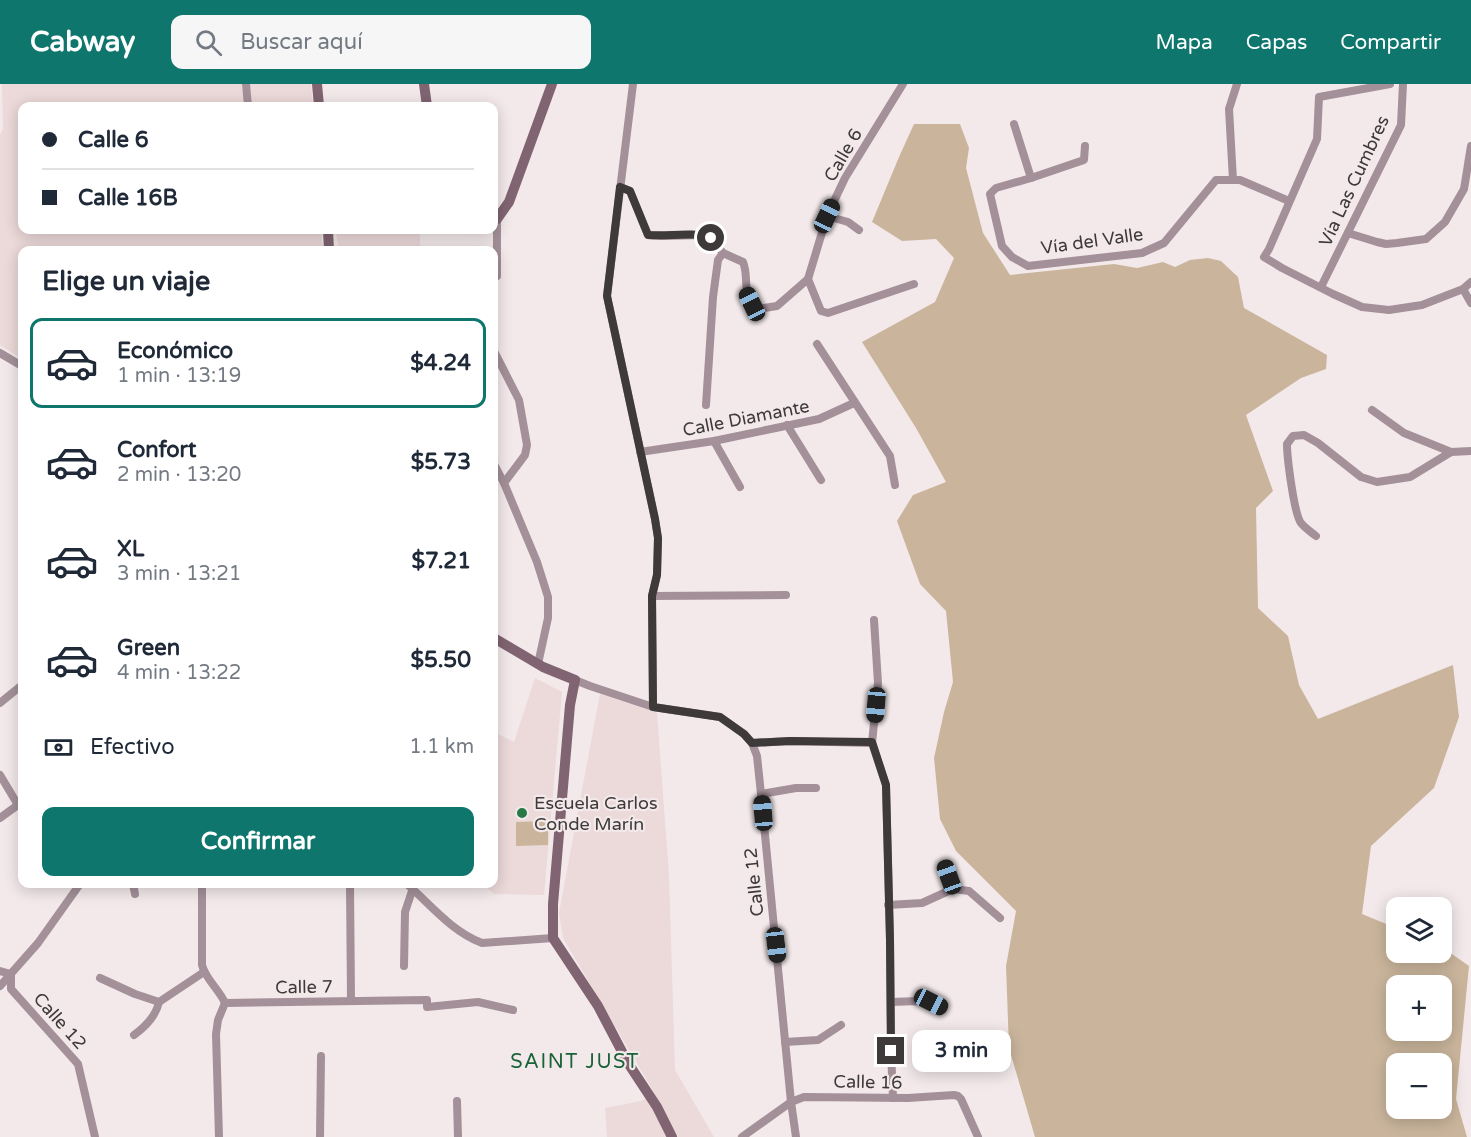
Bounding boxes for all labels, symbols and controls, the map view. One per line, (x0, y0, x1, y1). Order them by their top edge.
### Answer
search box (171, 15, 591, 69)
text: Cabway (30, 25, 135, 59)
icon: search (192, 26, 225, 59)
text: Buscar aquí (240, 29, 363, 55)
text: Mapa (1156, 30, 1213, 55)
text: Capas (1246, 30, 1307, 55)
text: Compartir (1340, 30, 1441, 55)
street label: Vía Las Cumbres (1314, 112, 1394, 250)
street label: Calle 6 (819, 124, 867, 186)
text: Calle 6 (78, 127, 149, 153)
text: Calle 16B (78, 185, 178, 211)
car (811, 196, 843, 236)
street label: Vía del Valle (1039, 223, 1145, 259)
route start (697, 224, 724, 251)
text: Elige un viaje (42, 265, 210, 298)
car (736, 284, 768, 324)
icon: car (45, 336, 99, 390)
text: Económico (117, 338, 233, 364)
text: $4.24 (410, 350, 471, 376)
text: 1 min · 13:19 (117, 364, 241, 388)
street label: Calle Diamante (681, 395, 811, 441)
icon: car (45, 435, 99, 489)
text: Confort (117, 437, 196, 463)
text: $5.73 (411, 449, 471, 475)
text: 2 min · 13:20 (117, 463, 241, 487)
icon: car (45, 534, 99, 588)
text: XL (117, 536, 144, 562)
text: $7.21 (411, 548, 471, 574)
text: 3 min · 13:21 (117, 562, 241, 586)
icon: car (45, 633, 99, 687)
text: Green (117, 635, 180, 661)
text: $5.50 (410, 647, 471, 673)
text: 4 min · 13:22 (117, 661, 241, 685)
car (865, 686, 887, 724)
icon: cash (42, 731, 75, 764)
text: Efectivo (90, 734, 175, 760)
text: 1.1 km (409, 735, 474, 759)
place label: Escuela Carlos Conde Marín (534, 792, 658, 835)
car (752, 794, 774, 832)
marker: Escuela Carlos Conde Marín (515, 806, 529, 820)
button: Confirmar (42, 807, 474, 876)
street label: Calle 12 (739, 847, 769, 917)
car (934, 857, 964, 897)
map controls (1386, 897, 1452, 1119)
button: layers (1386, 897, 1452, 963)
car (765, 926, 787, 964)
street label: Calle 7 (275, 975, 333, 999)
button: + (1386, 975, 1452, 1041)
car (911, 986, 951, 1018)
street label: Calle 12 (29, 988, 91, 1054)
callout: 3 min (912, 1030, 1011, 1072)
route end (877, 1037, 904, 1064)
text: 3 min (935, 1039, 988, 1063)
district label: SAINT JUST (510, 1050, 640, 1074)
button: − (1386, 1053, 1452, 1119)
street label: Calle 16 (833, 1070, 903, 1094)

